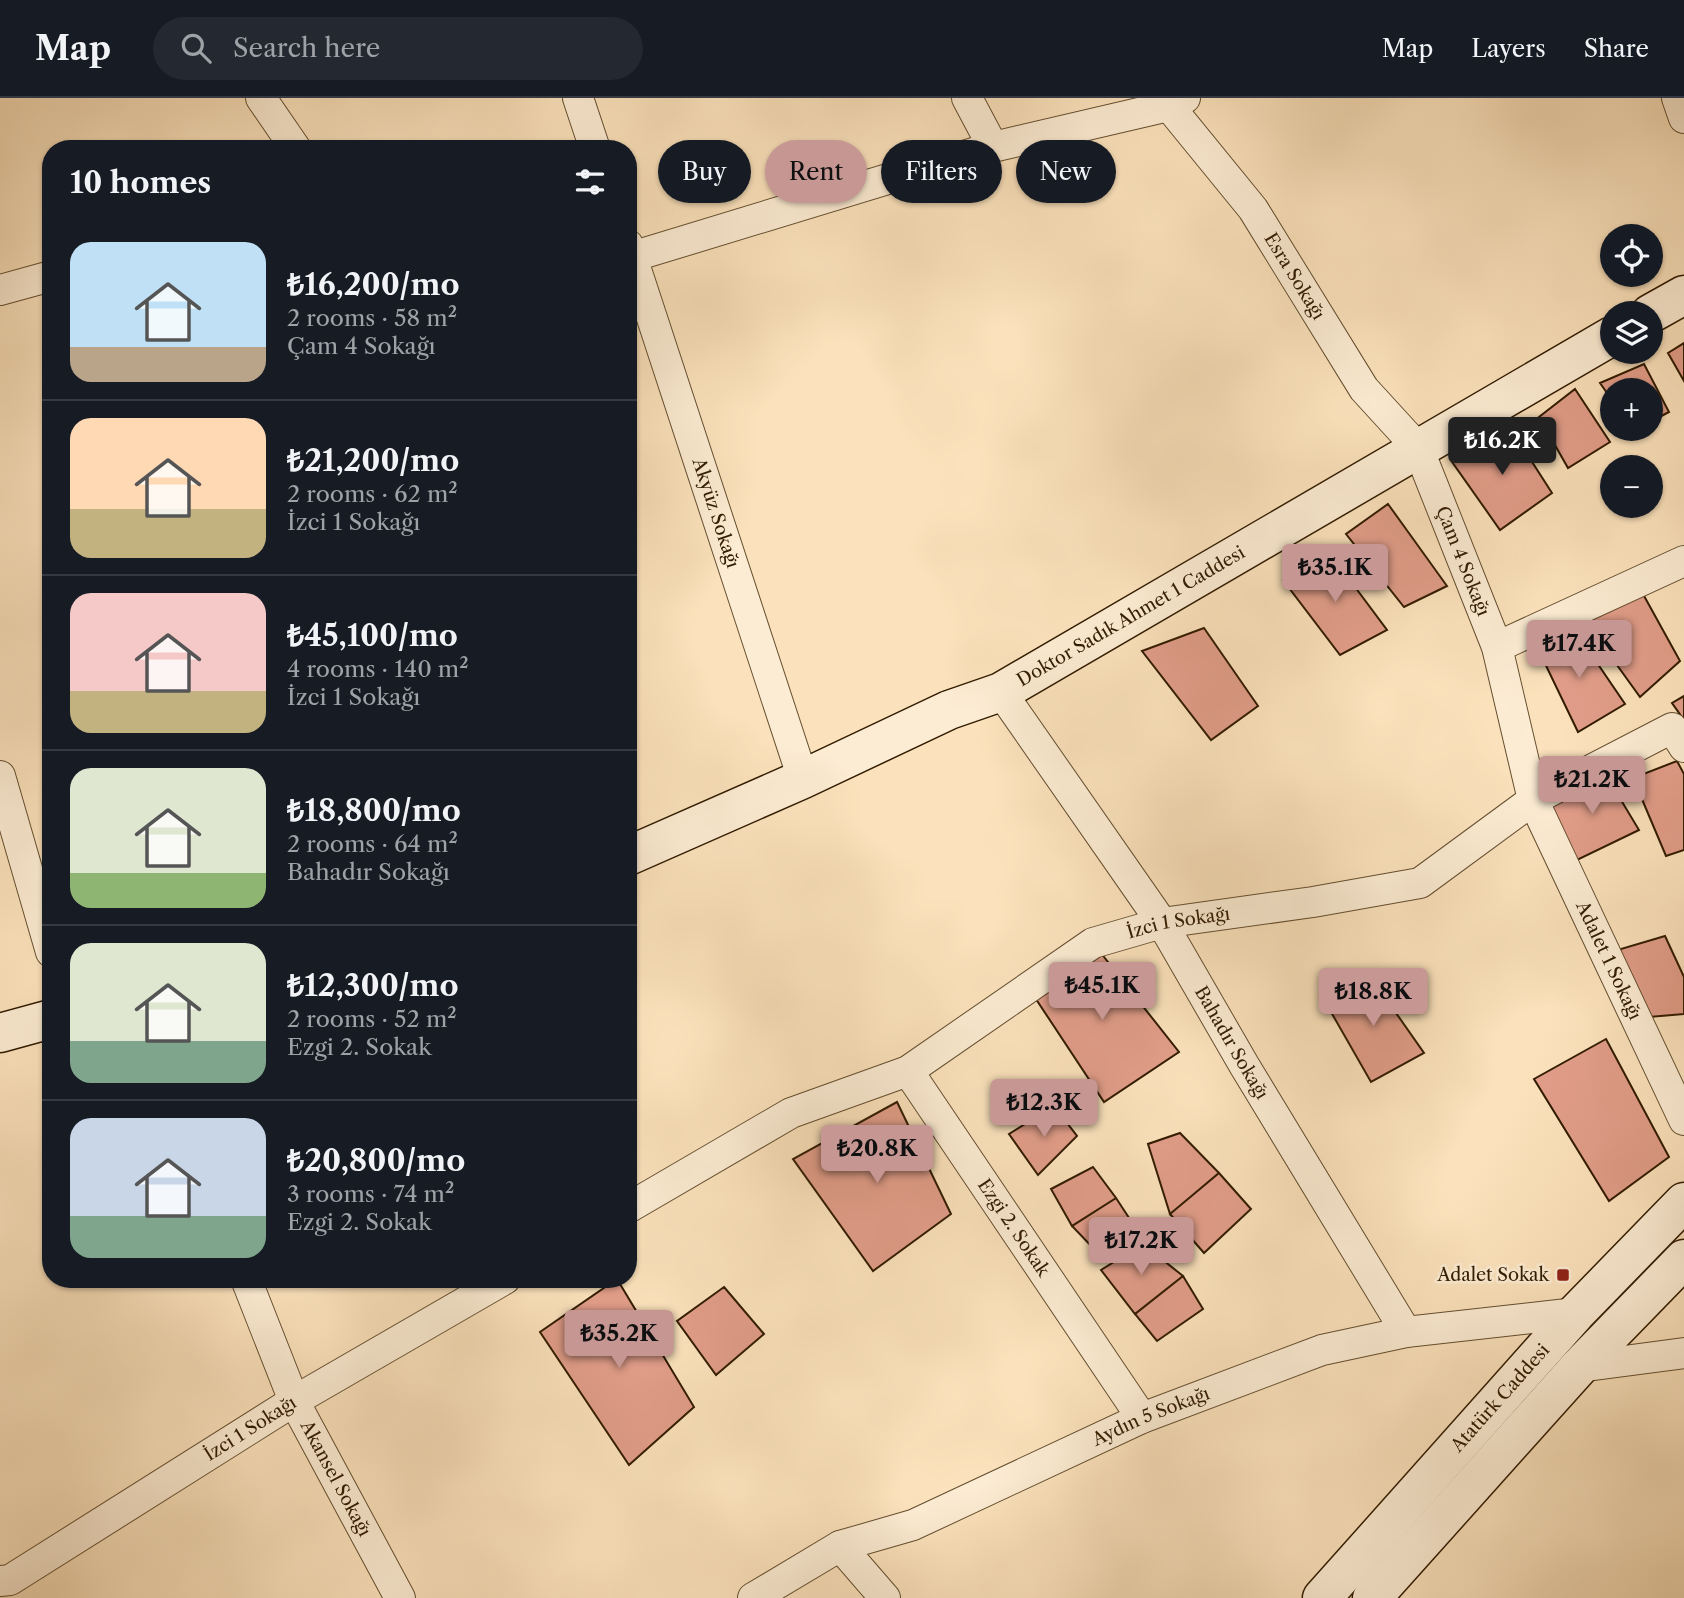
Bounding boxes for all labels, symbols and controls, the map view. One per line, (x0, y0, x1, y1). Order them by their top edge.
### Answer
search box (153, 17, 643, 80)
text: Map (35, 28, 111, 69)
icon: search (177, 29, 215, 67)
text: Search here (233, 32, 380, 64)
text: Map (1382, 34, 1433, 63)
text: Layers (1471, 34, 1546, 63)
text: Share (1584, 34, 1649, 63)
chip: Buy (658, 140, 751, 203)
chip: Rent (765, 140, 867, 203)
chip: Filters (881, 140, 1002, 203)
chip: New (1016, 140, 1116, 203)
icon: filters (571, 163, 609, 201)
text: 10 homes (70, 164, 211, 201)
map controls (1600, 224, 1663, 518)
button: locate (1600, 224, 1663, 287)
street label: Esra Sokağı (1259, 229, 1330, 324)
text: ₺16,200/mo (287, 266, 459, 303)
icon: home (126, 270, 210, 354)
button: layers (1600, 301, 1663, 364)
text: 2 rooms · 58 m² (287, 304, 457, 332)
text: Çam 4 Sokağı (287, 332, 436, 360)
button: + (1600, 378, 1663, 441)
pin: ₺16.2K (1445, 418, 1559, 477)
text: ₺16.2K (1464, 426, 1540, 454)
text: ₺21,200/mo (287, 442, 459, 479)
icon: home (126, 446, 210, 530)
street label: Akyüz Sokağı (687, 454, 744, 571)
button: − (1600, 455, 1663, 518)
text: 2 rooms · 62 m² (287, 480, 458, 508)
street label: Çam 4 Sokağı (1431, 503, 1495, 620)
text: İzci 1 Sokağı (287, 508, 420, 536)
street label: Doktor Sadık Ahmet 1 Caddesi (1013, 541, 1249, 691)
pin: ₺35.1K (1278, 545, 1392, 604)
text: ₺35.1K (1298, 553, 1372, 581)
text: ₺45,100/mo (287, 617, 458, 654)
pin: ₺17.4K (1522, 620, 1636, 680)
icon: home (126, 621, 210, 705)
text: ₺17.4K (1543, 629, 1615, 657)
text: 4 rooms · 140 m² (287, 655, 469, 683)
text: İzci 1 Sokağı (287, 683, 420, 711)
pin: ₺21.2K (1535, 756, 1649, 816)
text: ₺21.2K (1554, 765, 1630, 793)
text: ₺18,800/mo (287, 792, 461, 829)
icon: home (126, 796, 210, 880)
text: 2 rooms · 64 m² (287, 830, 458, 858)
text: Bahadır Sokağı (287, 858, 450, 886)
street label: Adalet 1 Sokağı (1571, 897, 1646, 1024)
street label: İzci 1 Sokağı (1124, 903, 1232, 944)
pin: ₺45.1K (1045, 962, 1159, 1022)
text: ₺12,300/mo (287, 967, 458, 1004)
pin: ₺18.8K (1316, 968, 1430, 1028)
icon: home (126, 971, 210, 1055)
text: ₺45.1K (1065, 971, 1139, 999)
text: ₺18.8K (1335, 977, 1411, 1005)
street label: Bahadır Sokağı (1190, 982, 1274, 1104)
text: 2 rooms · 52 m² (287, 1005, 457, 1033)
text: Ezgi 2. Sokak (287, 1033, 431, 1061)
pin: ₺12.3K (987, 1080, 1101, 1139)
text: ₺12.3K (1007, 1088, 1081, 1116)
pin: ₺20.8K (820, 1126, 934, 1185)
text: ₺20.8K (837, 1134, 917, 1162)
text: ₺20,800/mo (287, 1142, 465, 1179)
icon: home (126, 1146, 210, 1230)
street label: Ezgi 2. Sokak (973, 1175, 1055, 1282)
text: 3 rooms · 74 m² (287, 1180, 454, 1208)
text: Ezgi 2. Sokak (287, 1208, 431, 1236)
pin: ₺17.2K (1084, 1218, 1198, 1277)
text: ₺17.2K (1105, 1226, 1177, 1254)
place label: Adalet Sokak (1436, 1264, 1551, 1286)
marker: Adalet Sokak (1555, 1267, 1571, 1283)
pin: ₺35.2K (562, 1310, 676, 1370)
text: ₺35.2K (580, 1319, 658, 1347)
street label: Atatürk Caddesi (1446, 1339, 1555, 1457)
street label: Aydın 5 Sokağı (1088, 1382, 1213, 1451)
street label: İzci 1 Sokağı (200, 1391, 301, 1466)
street label: Akansel Sokağı (295, 1416, 376, 1541)

